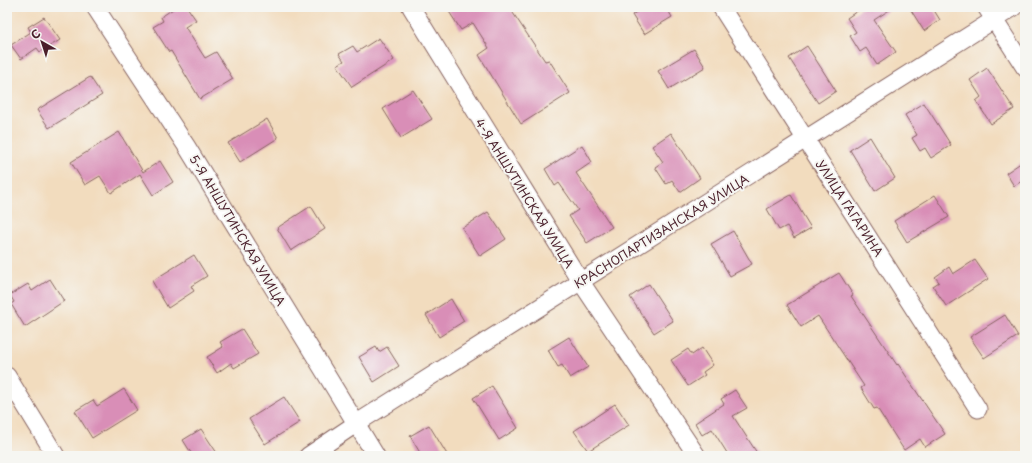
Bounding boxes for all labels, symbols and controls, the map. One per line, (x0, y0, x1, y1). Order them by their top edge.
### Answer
north arrow (22, 22, 62, 62)
text: С (27, 25, 44, 43)
street label: 4-Я АНШУТИНСКАЯ УЛИЦА (471, 115, 579, 271)
street label: 5-Я АНШУТИНСКАЯ УЛИЦА (186, 151, 290, 309)
street label: УЛИЦА ГАГАРИНА (812, 156, 888, 260)
street label: КРАСНОПАРТИЗАНСКАЯ УЛИЦА (570, 170, 752, 292)

